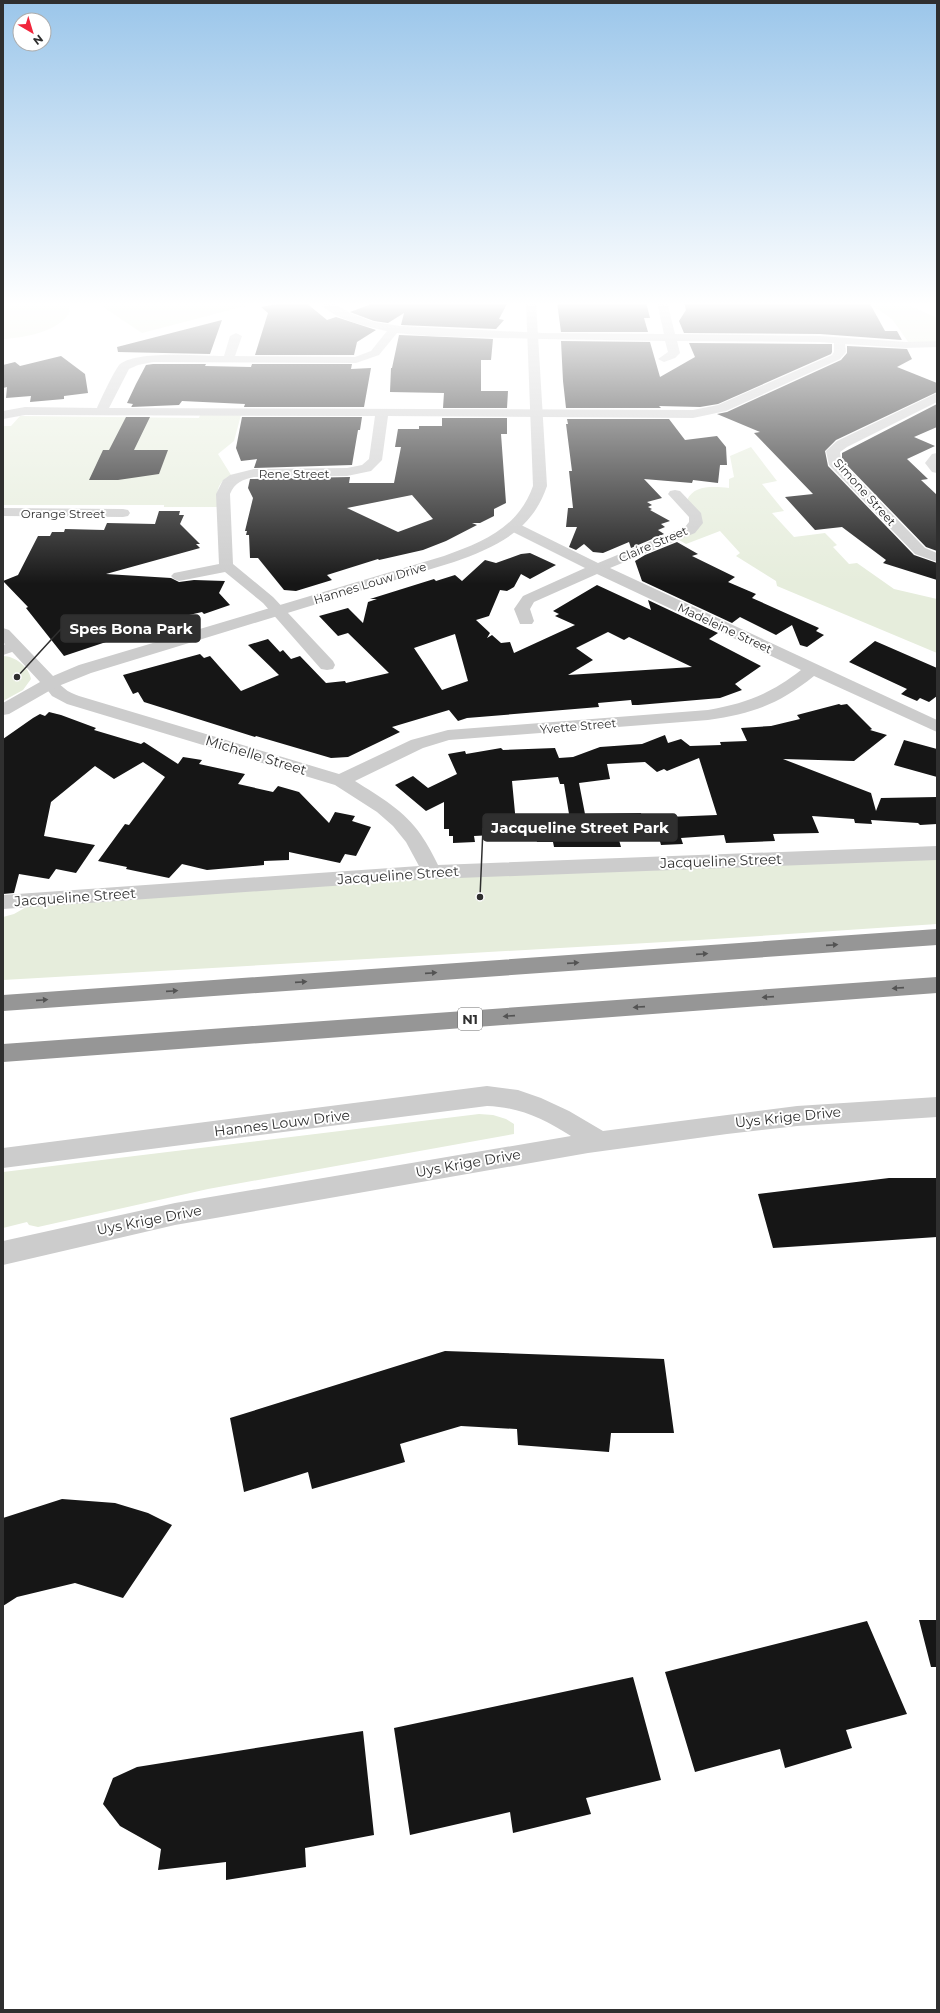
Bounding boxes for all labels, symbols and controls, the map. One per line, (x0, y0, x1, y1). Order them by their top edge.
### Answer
north arrow (12, 12, 52, 52)
text: N (30, 32, 46, 48)
street label: Simone Street (831, 455, 899, 529)
street label: Rene Street (259, 466, 329, 481)
street label: Orange Street (21, 506, 105, 521)
street label: Claire Street (616, 523, 690, 565)
street label: Hannes Louw Drive (312, 559, 428, 607)
street label: Madeleine Street (675, 600, 775, 656)
callout: Spes Bona Park (61, 615, 200, 642)
text: Spes Bona Park (69, 619, 193, 638)
street label: Yvette Street (539, 715, 617, 737)
street label: Michelle Street (203, 731, 309, 779)
callout: Jacqueline Street Park (483, 814, 677, 841)
text: Jacqueline Street Park (490, 818, 669, 837)
street label: Jacqueline Street (659, 850, 783, 872)
street label: Jacqueline Street (336, 862, 460, 888)
street label: Jacqueline Street (13, 884, 137, 910)
one-way arrow (826, 941, 838, 948)
one-way arrow (696, 950, 708, 957)
one-way arrow (567, 959, 579, 966)
one-way arrow (425, 969, 437, 976)
one-way arrow (295, 978, 307, 985)
one-way arrow (892, 984, 904, 991)
one-way arrow (166, 987, 178, 994)
one-way arrow (762, 994, 774, 1001)
one-way arrow (36, 997, 48, 1004)
one-way arrow (633, 1003, 645, 1010)
road number: N1 (458, 1008, 482, 1030)
one-way arrow (503, 1013, 515, 1020)
street label: Uys Krige Drive (734, 1102, 842, 1132)
street label: Hannes Louw Drive (213, 1106, 351, 1140)
street label: Uys Krige Drive (414, 1145, 522, 1181)
street label: Uys Krige Drive (95, 1201, 203, 1239)

